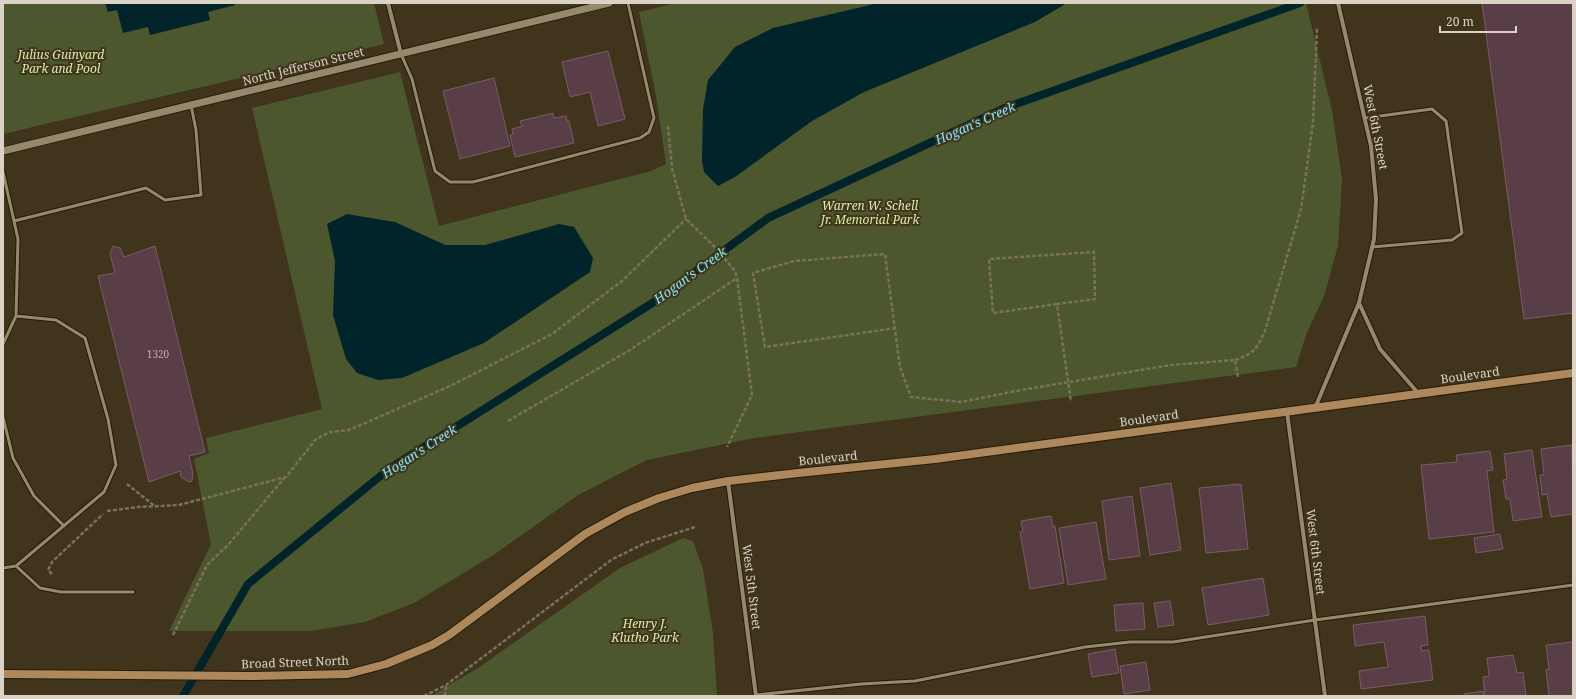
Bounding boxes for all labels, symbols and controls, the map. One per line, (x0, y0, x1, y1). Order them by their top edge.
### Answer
scale bar (1440, 8, 1516, 34)
text: 20 m (1446, 13, 1474, 30)
street label: North Jefferson Street (240, 43, 366, 89)
park label: Julius Guinyard Park and Pool (16, 46, 104, 77)
street label: West 6th Street (1359, 83, 1393, 171)
water label: Hogan's Creek (931, 97, 1019, 149)
park label: Warren W. Schell Jr. Memorial Park (819, 197, 920, 228)
water label: Hogan's Creek (649, 242, 731, 308)
house number: 1320 (147, 347, 170, 361)
street label: Boulevard (1439, 362, 1501, 388)
street label: Boulevard (1118, 405, 1180, 431)
water label: Hogan's Creek (377, 420, 461, 483)
street label: Boulevard (798, 446, 859, 470)
street label: West 6th Street (1302, 508, 1330, 596)
street label: West 5th Street (738, 543, 766, 631)
park label: Henry J. Klutho Park (610, 615, 680, 646)
street label: Broad Street North (241, 652, 350, 672)

